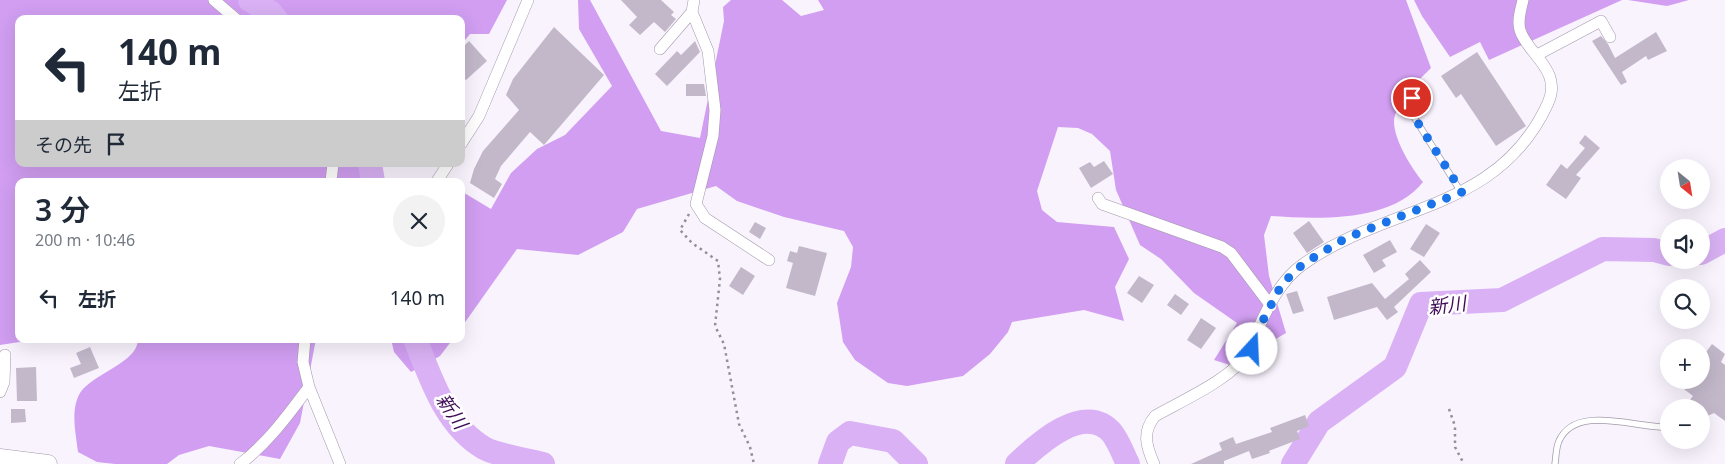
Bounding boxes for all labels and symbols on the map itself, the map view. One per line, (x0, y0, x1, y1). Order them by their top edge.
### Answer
pin (1391, 77, 1433, 119)
north arrow (1660, 159, 1710, 209)
water label: 新川 (1427, 290, 1469, 320)
position arrow (1225, 322, 1277, 374)
water label: 新川 (431, 388, 475, 436)

